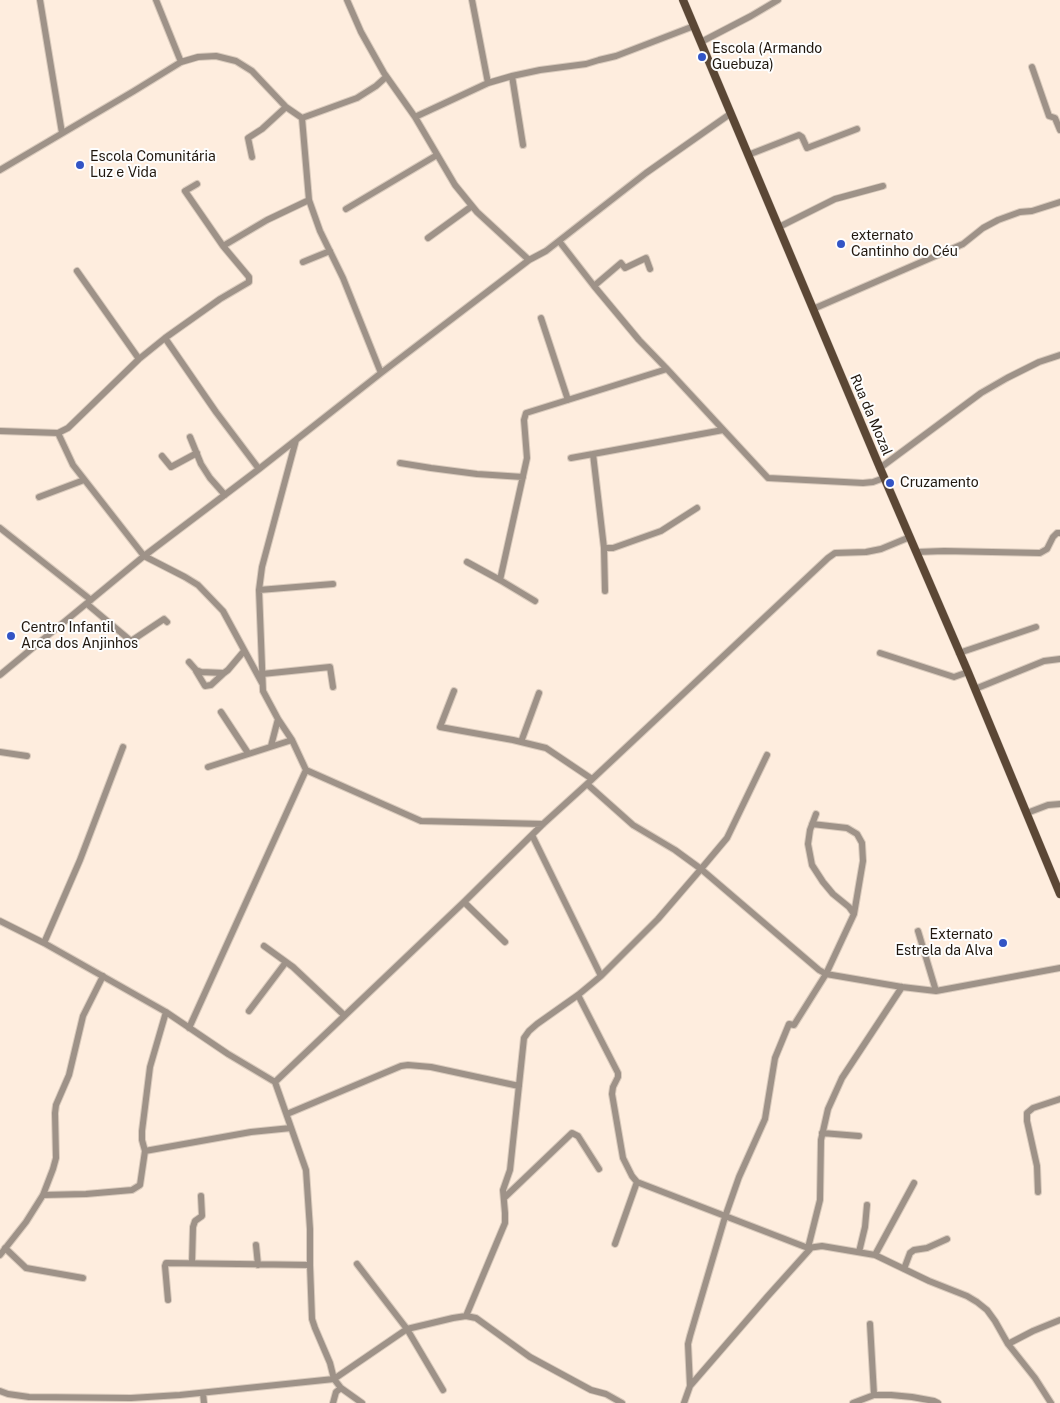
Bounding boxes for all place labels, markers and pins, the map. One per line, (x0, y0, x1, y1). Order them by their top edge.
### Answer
place label: Escola (Armando Guebuza) (712, 41, 822, 74)
marker: Escola (Armando Guebuza) (696, 51, 708, 63)
place label: Escola Comunitária Luz e Vida (90, 149, 216, 182)
marker: Escola Comunitária Luz e Vida (74, 159, 86, 171)
place label: externato Cantinho do Céu (851, 228, 958, 260)
marker: externato Cantinho do Céu (835, 238, 847, 250)
place label: Cruzamento (900, 475, 979, 491)
marker: Cruzamento (884, 477, 896, 489)
place label: Centro Infantil Arca dos Anjinhos (21, 620, 138, 652)
marker: Centro Infantil Arca dos Anjinhos (5, 630, 17, 642)
place label: Externato Estrela da Alva (895, 927, 993, 960)
marker: Externato Estrela da Alva (997, 937, 1009, 949)

